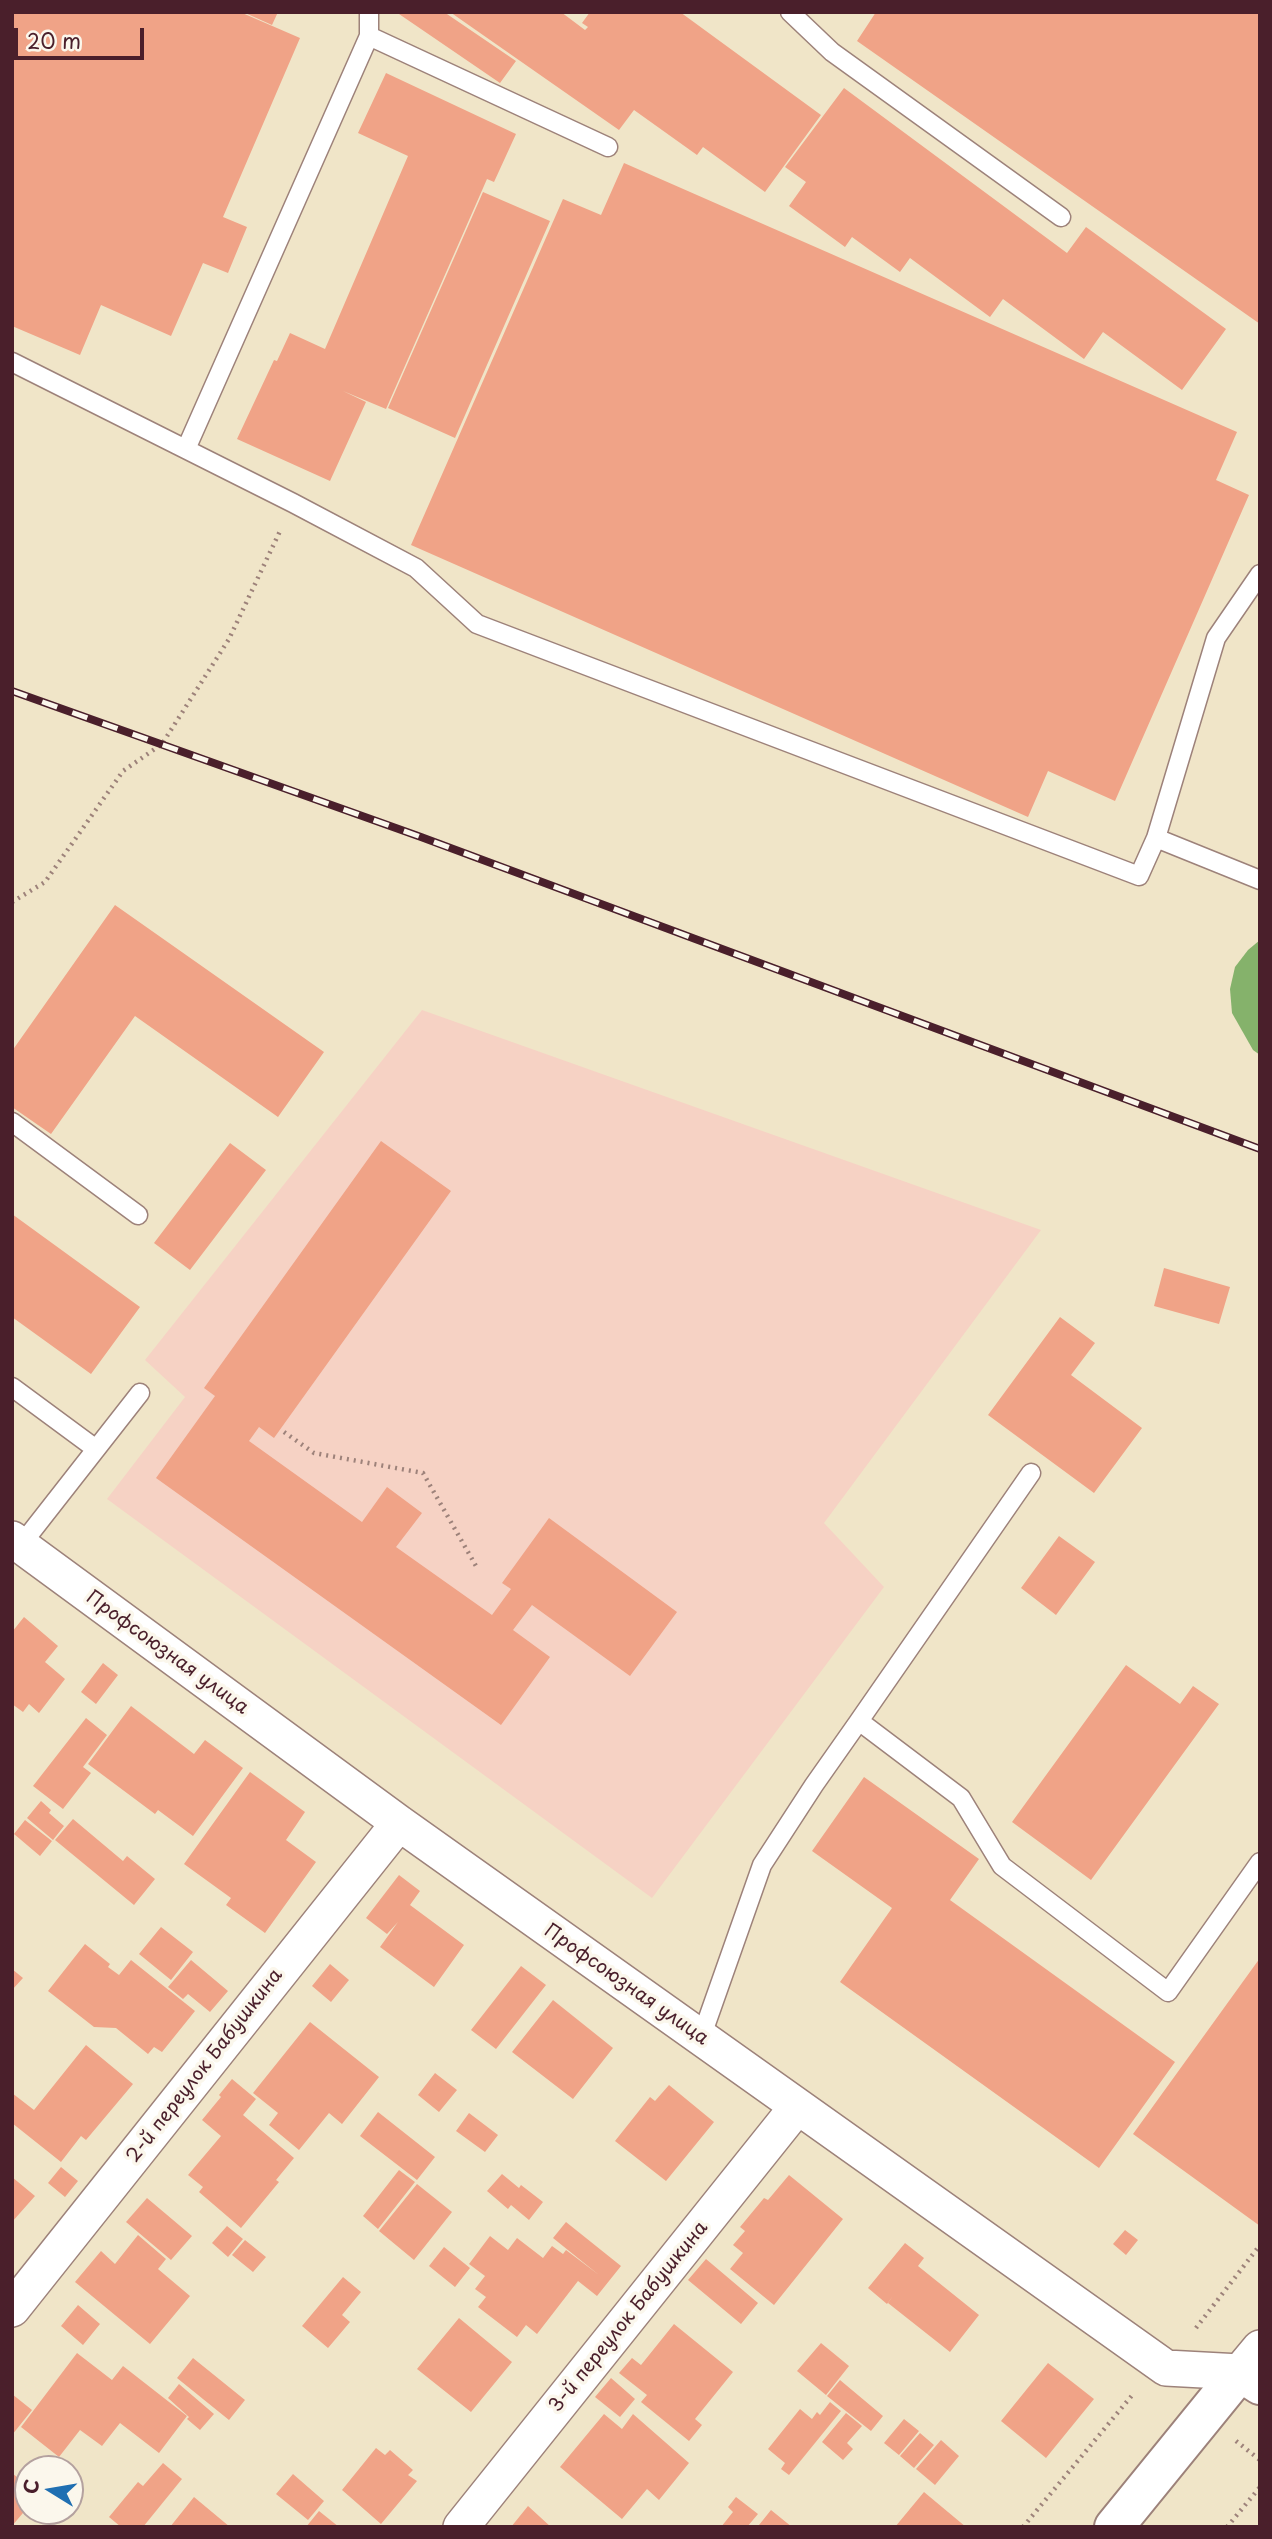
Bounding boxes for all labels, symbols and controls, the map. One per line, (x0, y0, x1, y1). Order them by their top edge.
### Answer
scale bar (18, 14, 147, 58)
text: 20 m (27, 24, 81, 56)
street label: Профсоюзная улица (81, 1586, 253, 1720)
street label: Профсоюзная улица (539, 1920, 713, 2050)
street label: 2-й переулок Бабушкина (122, 1965, 288, 2167)
street label: 3-й переулок Бабушкина (545, 2217, 713, 2417)
north arrow (14, 2455, 84, 2525)
text: С (15, 2477, 45, 2496)

